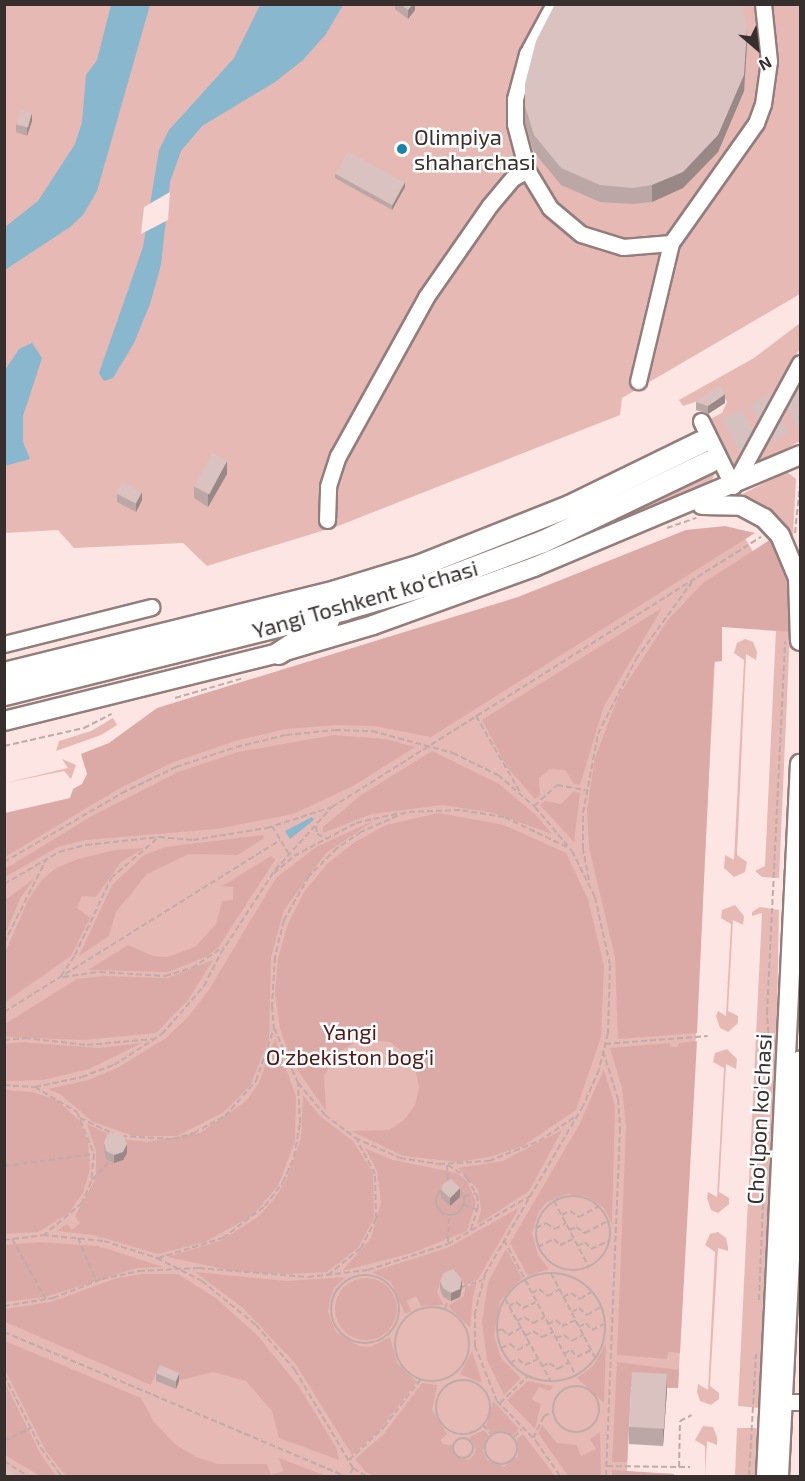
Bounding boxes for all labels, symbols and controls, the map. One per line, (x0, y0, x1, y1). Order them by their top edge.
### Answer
north arrow (727, 18, 787, 78)
text: N (756, 53, 775, 75)
place label: Olimpiya shaharchasi (414, 123, 536, 174)
marker: Olimpiya shaharchasi (395, 142, 409, 156)
street label: Yangi Toshkent ko‘chasi (249, 554, 481, 644)
park label: Yangi O'zbekiston bog'i (266, 1018, 434, 1070)
street label: Cho'lpon ko'chasi (741, 1033, 777, 1205)

